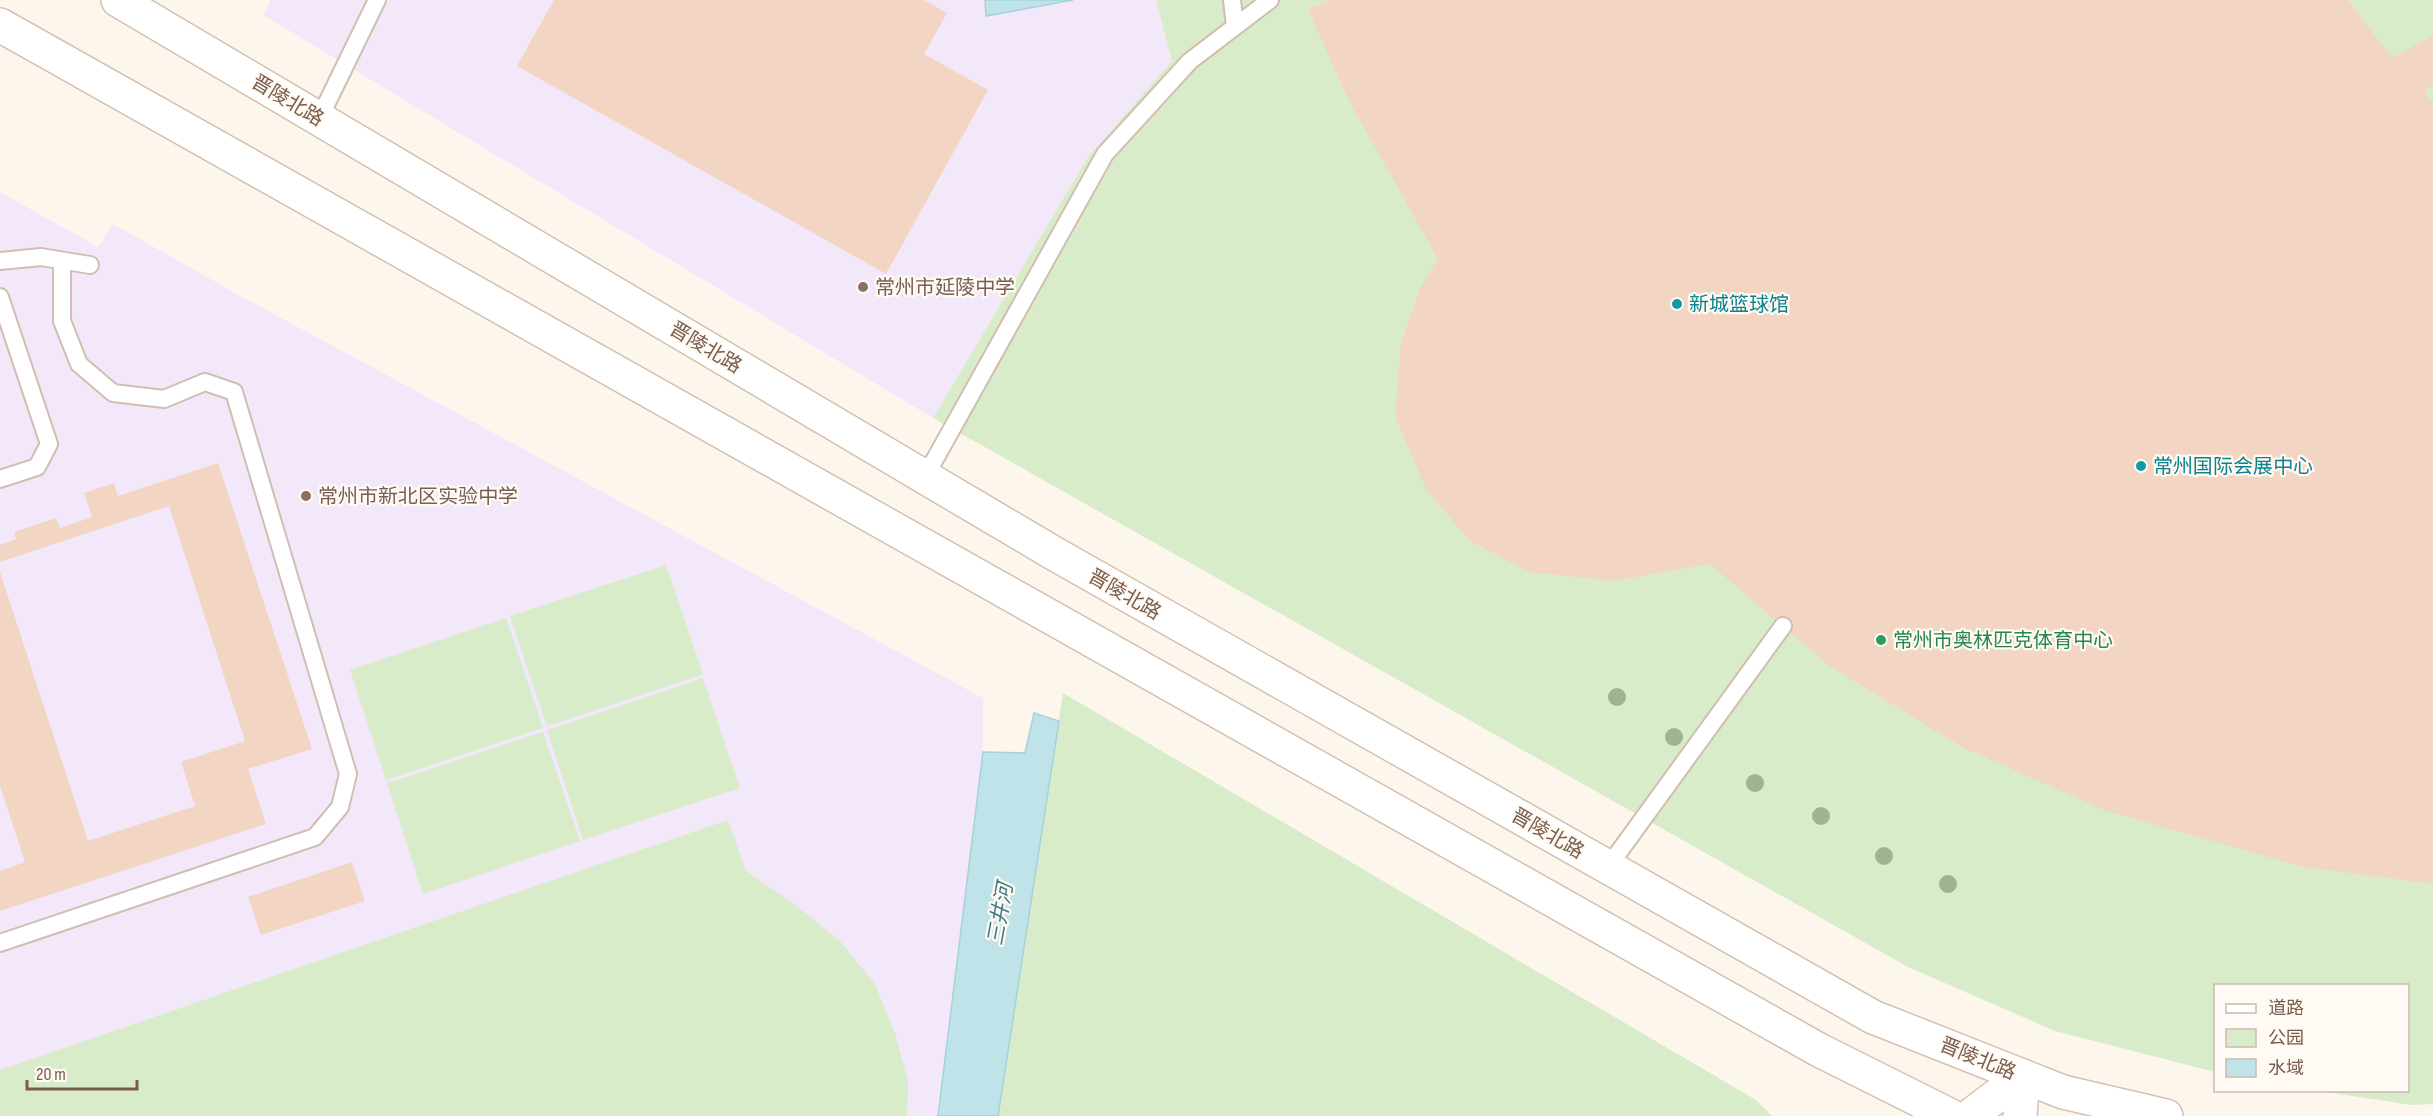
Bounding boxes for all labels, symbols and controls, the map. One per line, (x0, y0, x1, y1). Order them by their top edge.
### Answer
street label: 晋陵北路 (247, 70, 328, 132)
place label: 常州市延陵中学 (875, 276, 1015, 300)
marker: 常州市延陵中学 (856, 280, 870, 294)
place label: 新城篮球馆 (1689, 293, 1789, 317)
marker: 新城篮球馆 (1670, 297, 1684, 311)
street label: 晋陵北路 (665, 317, 746, 379)
place label: 常州国际会展中心 (2153, 455, 2313, 479)
marker: 常州国际会展中心 (2134, 459, 2148, 473)
place label: 常州市新北区实验中学 (318, 485, 518, 509)
marker: 常州市新北区实验中学 (299, 489, 313, 503)
street label: 晋陵北路 (1084, 564, 1165, 625)
place label: 常州市奥林匹克体育中心 (1893, 629, 2113, 653)
marker: 常州市奥林匹克体育中心 (1874, 633, 1888, 647)
street label: 晋陵北路 (1507, 803, 1588, 864)
water label: 三井河 (983, 877, 1019, 947)
legend (2214, 984, 2409, 1092)
text: 道路 (2268, 998, 2304, 1019)
text: 公园 (2268, 1028, 2304, 1049)
street label: 晋陵北路 (1936, 1033, 2019, 1085)
scale bar (27, 1053, 136, 1091)
text: 水域 (2268, 1058, 2304, 1079)
text: 20 m (36, 1064, 66, 1085)

